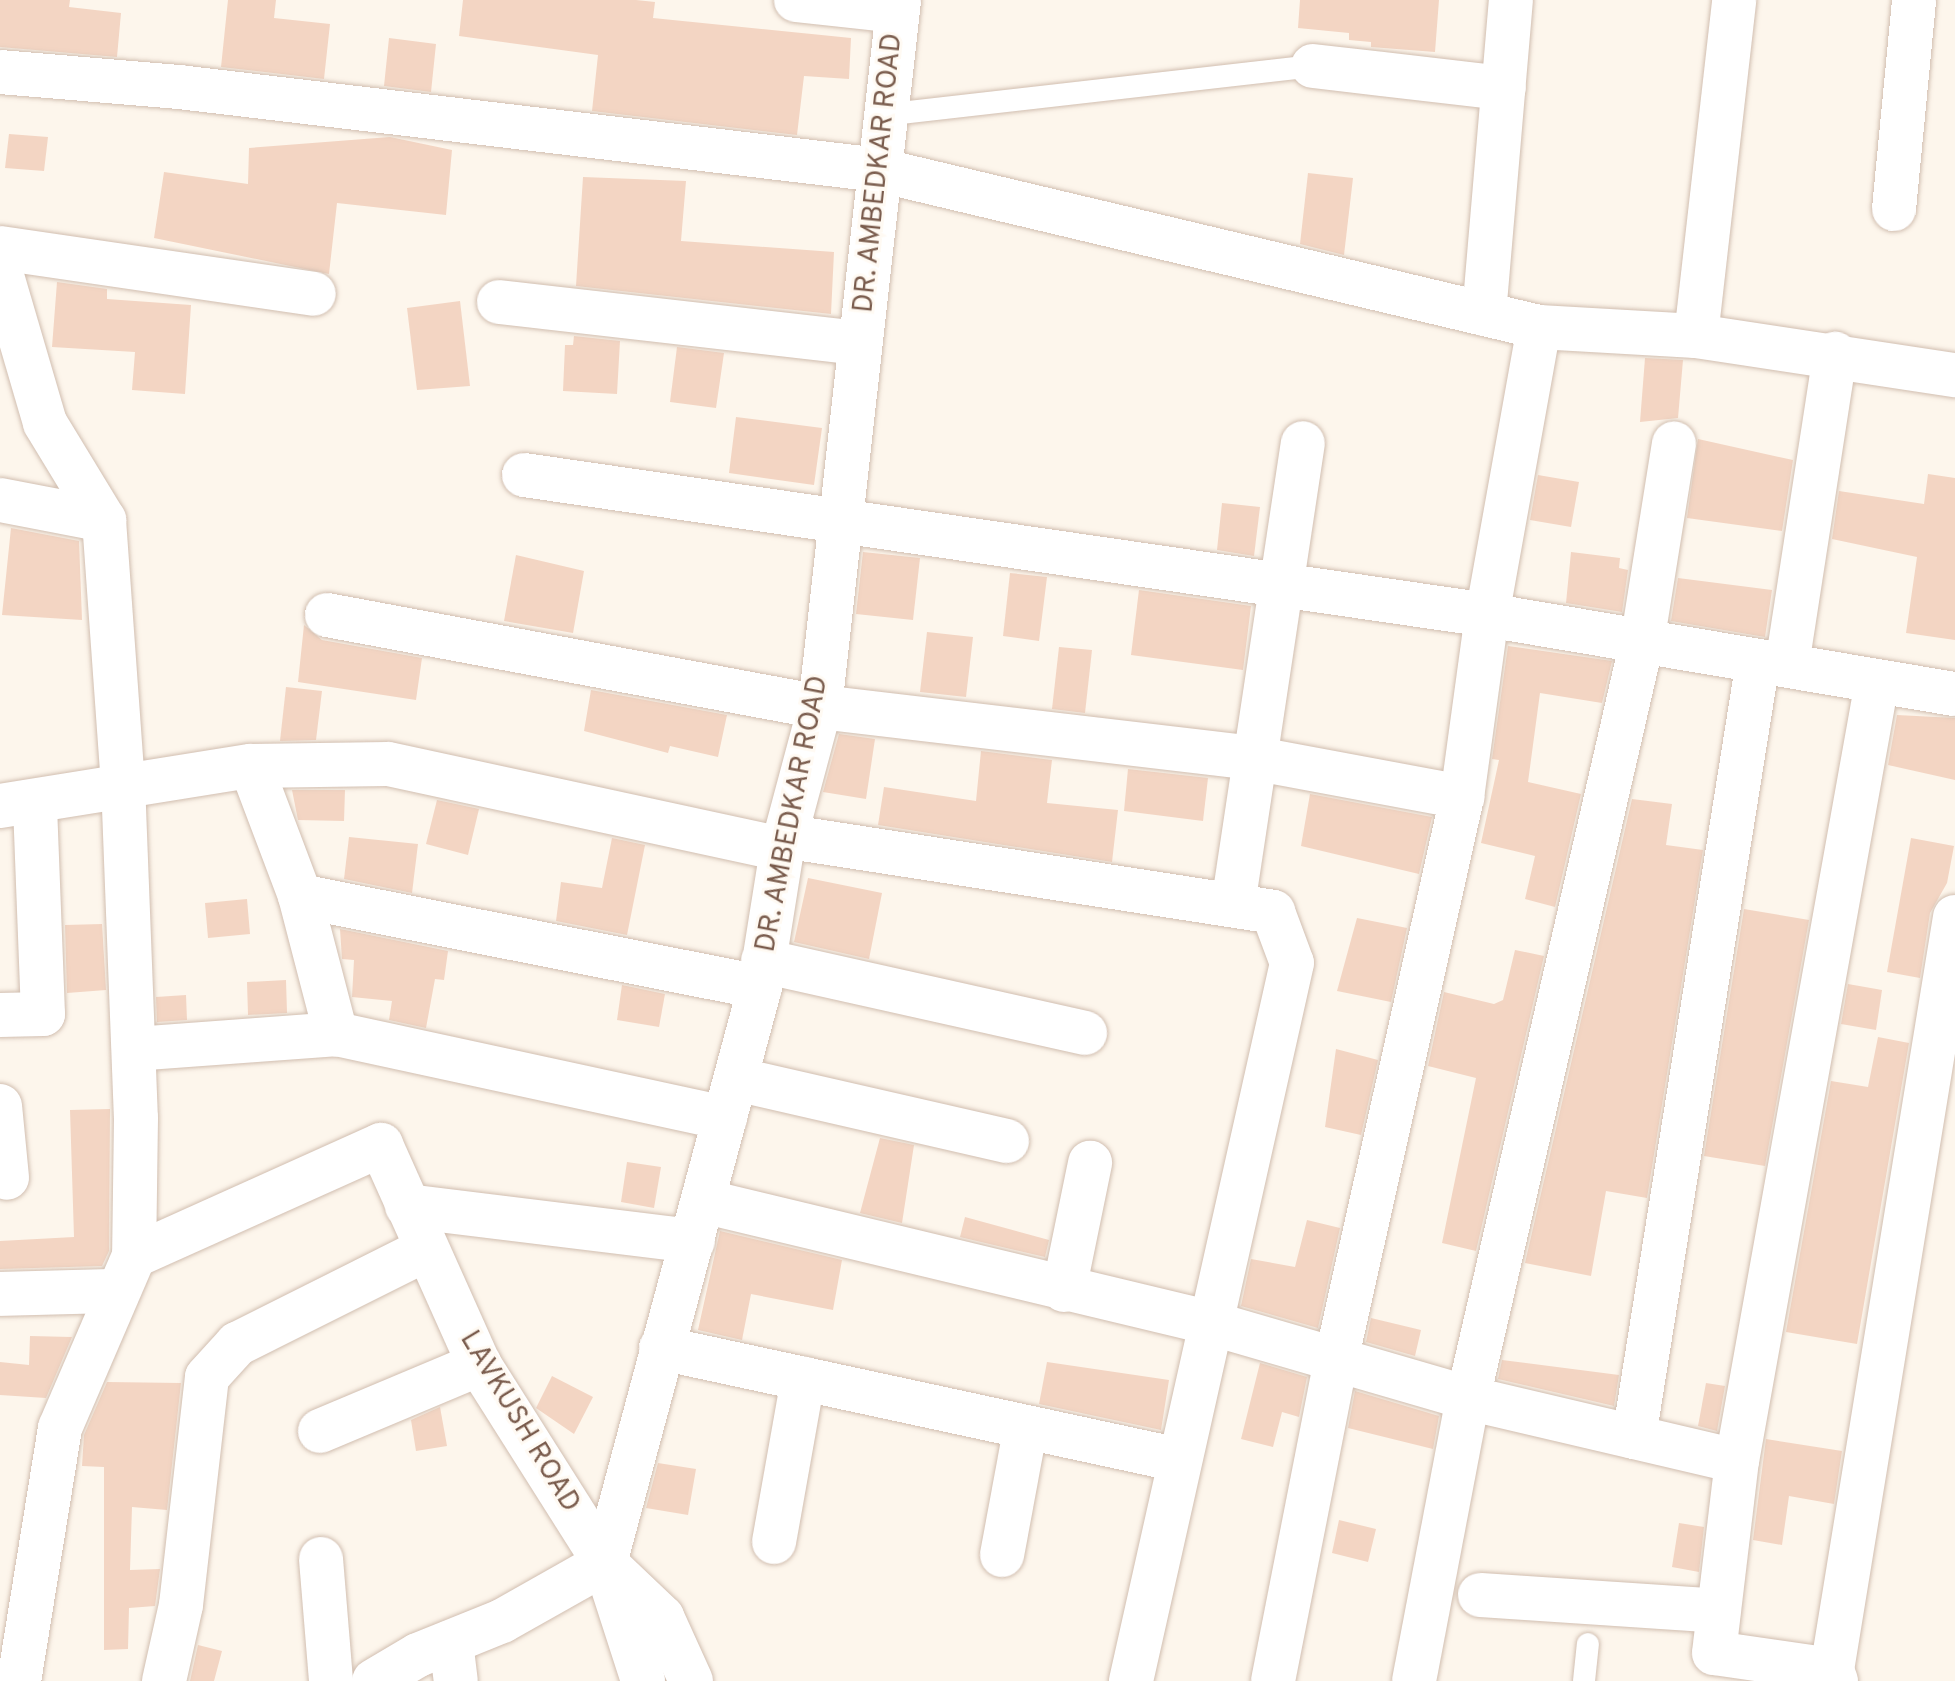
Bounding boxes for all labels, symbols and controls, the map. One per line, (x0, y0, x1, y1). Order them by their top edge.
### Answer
street label: DR. AMBEDKAR ROAD (848, 31, 910, 315)
street label: DR. AMBEDKAR ROAD (750, 672, 836, 956)
street label: LAVKUSH ROAD (452, 1325, 586, 1519)

